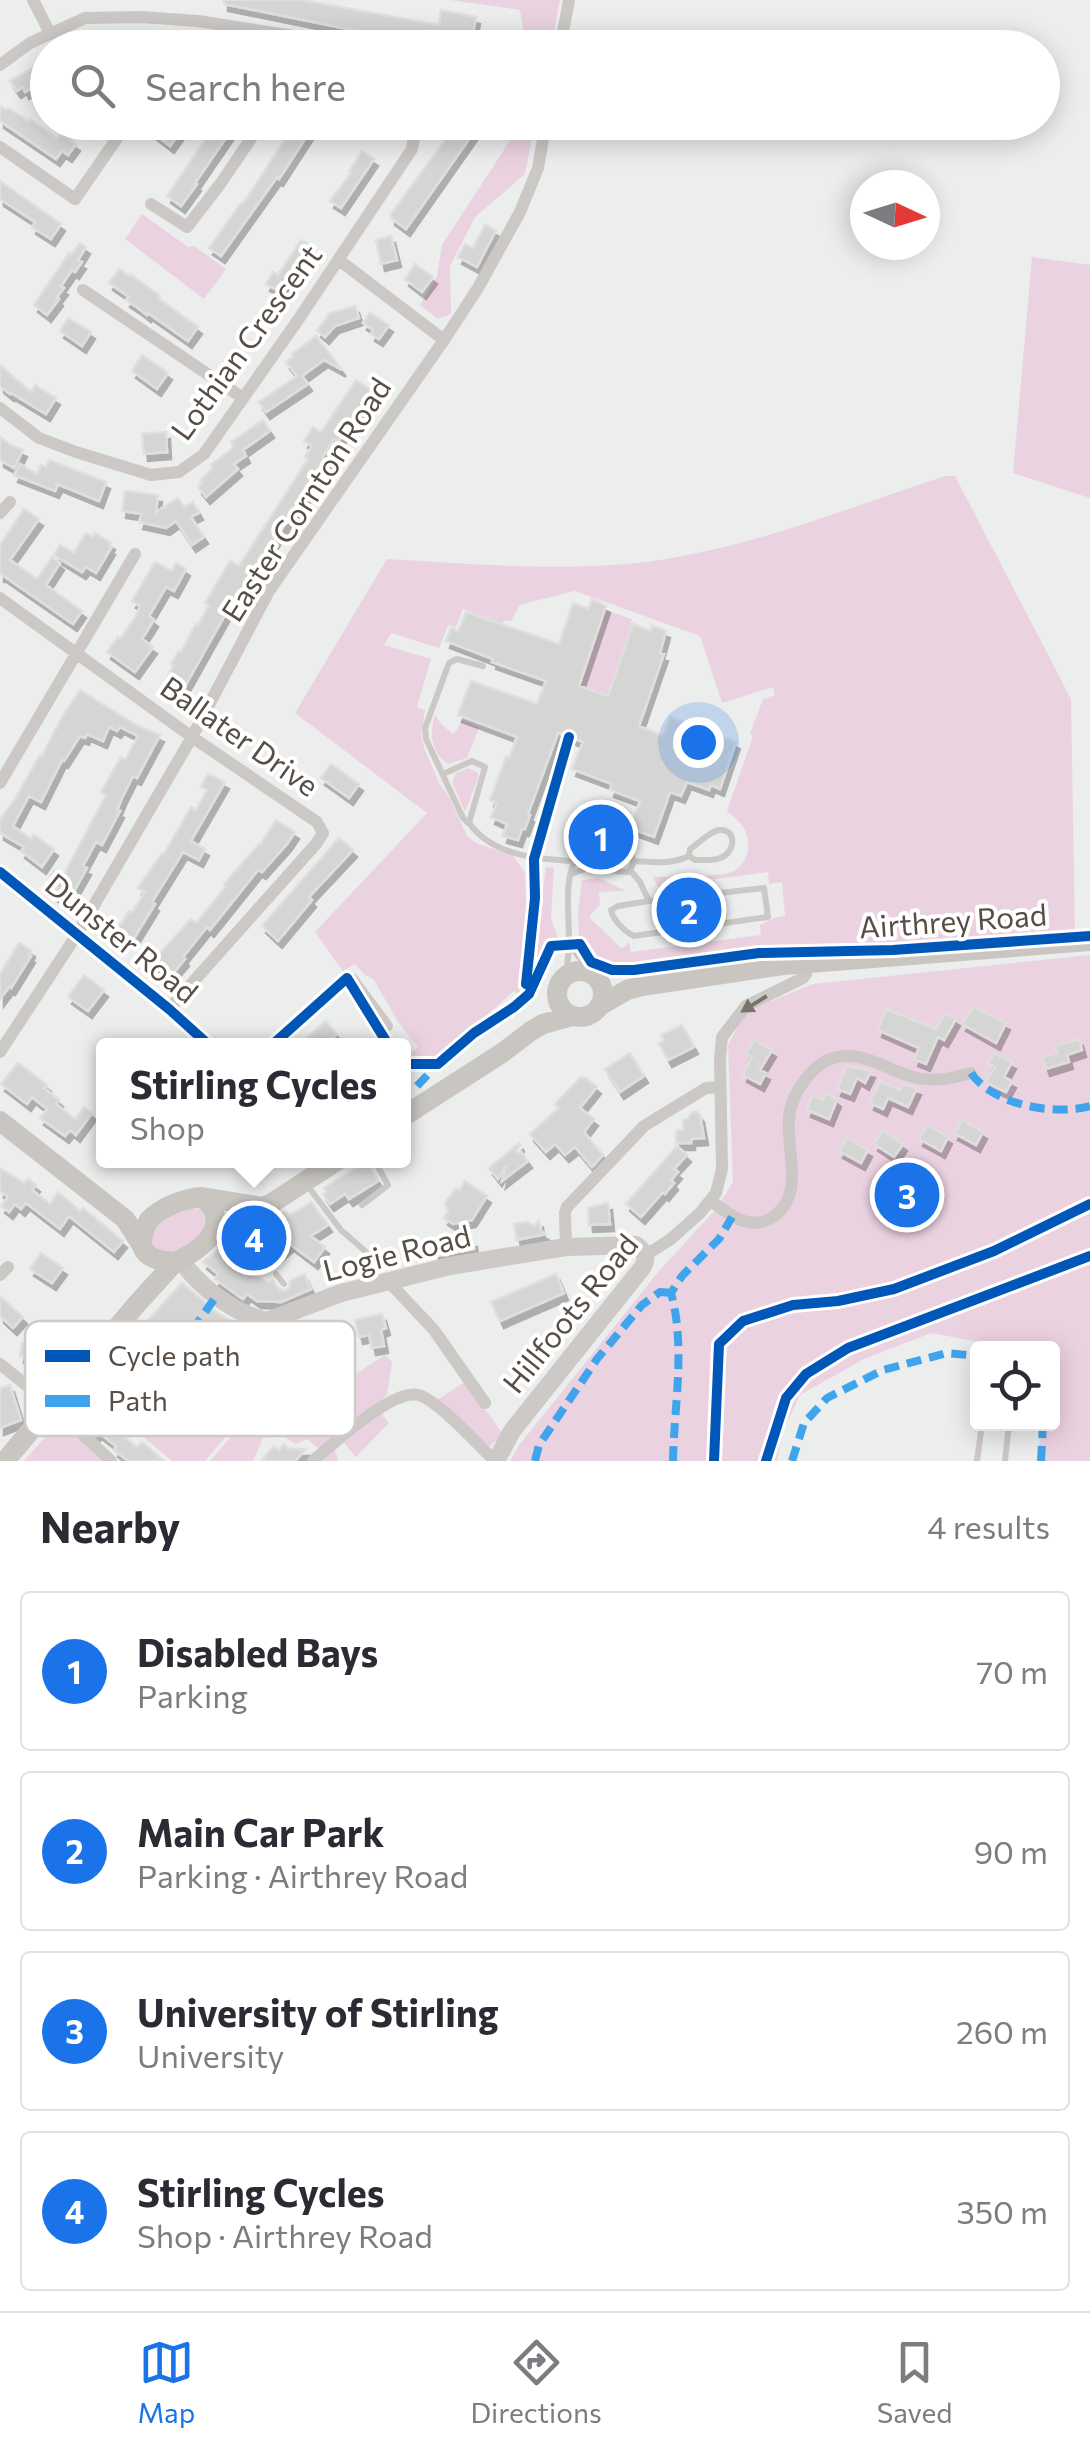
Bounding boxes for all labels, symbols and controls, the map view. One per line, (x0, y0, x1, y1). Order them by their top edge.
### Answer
search box (30, 30, 1060, 140)
icon: search (65, 58, 120, 113)
text: Search here (145, 62, 346, 109)
north arrow (850, 170, 940, 260)
street label: Lothian Crescent (162, 237, 328, 446)
street label: Easter Cornton Road (212, 370, 398, 628)
street label: Ballater Drive (154, 667, 326, 803)
your location (673, 717, 724, 768)
pin: 1 (568, 800, 634, 874)
street label: Dunster Road (39, 864, 206, 1010)
pin: 2 (656, 872, 722, 948)
street label: Airthrey Road (858, 894, 1048, 945)
one-way arrow (741, 994, 768, 1013)
popup (96, 1038, 411, 1168)
text: Stirling Cycles (130, 1060, 377, 1107)
text: Shop (130, 1107, 205, 1147)
pin: 3 (874, 1158, 940, 1232)
pin: 4 (222, 1200, 286, 1276)
street label: Logie Road (319, 1215, 474, 1288)
street label: Hillfoots Road (494, 1225, 644, 1399)
legend (25, 1321, 355, 1436)
text: Cycle path (108, 1338, 240, 1372)
map controls (970, 1341, 1060, 1431)
button: locate (970, 1341, 1060, 1431)
text: Path (108, 1383, 168, 1417)
text: Nearby (40, 1500, 180, 1552)
text: 4 results (927, 1506, 1050, 1546)
text: Disabled Bays (137, 1628, 378, 1675)
text: 1 (67, 1651, 82, 1691)
text: 70 m (976, 1651, 1048, 1691)
text: Parking (137, 1675, 248, 1715)
text: Main Car Park (137, 1808, 384, 1855)
text: 2 (65, 1831, 84, 1871)
text: 90 m (974, 1831, 1048, 1871)
text: Parking · Airthrey Road (137, 1855, 468, 1895)
text: University of Stirling (137, 1988, 499, 2035)
text: 3 (65, 2011, 84, 2051)
text: 260 m (956, 2011, 1048, 2051)
text: University (137, 2035, 284, 2075)
text: Stirling Cycles (137, 2168, 385, 2215)
text: 4 (65, 2191, 84, 2231)
text: 350 m (956, 2191, 1048, 2231)
text: Shop · Airthrey Road (137, 2215, 433, 2255)
tab: Map (138, 2335, 195, 2429)
tab: Directions (470, 2335, 602, 2429)
tab: Saved (877, 2335, 952, 2429)

